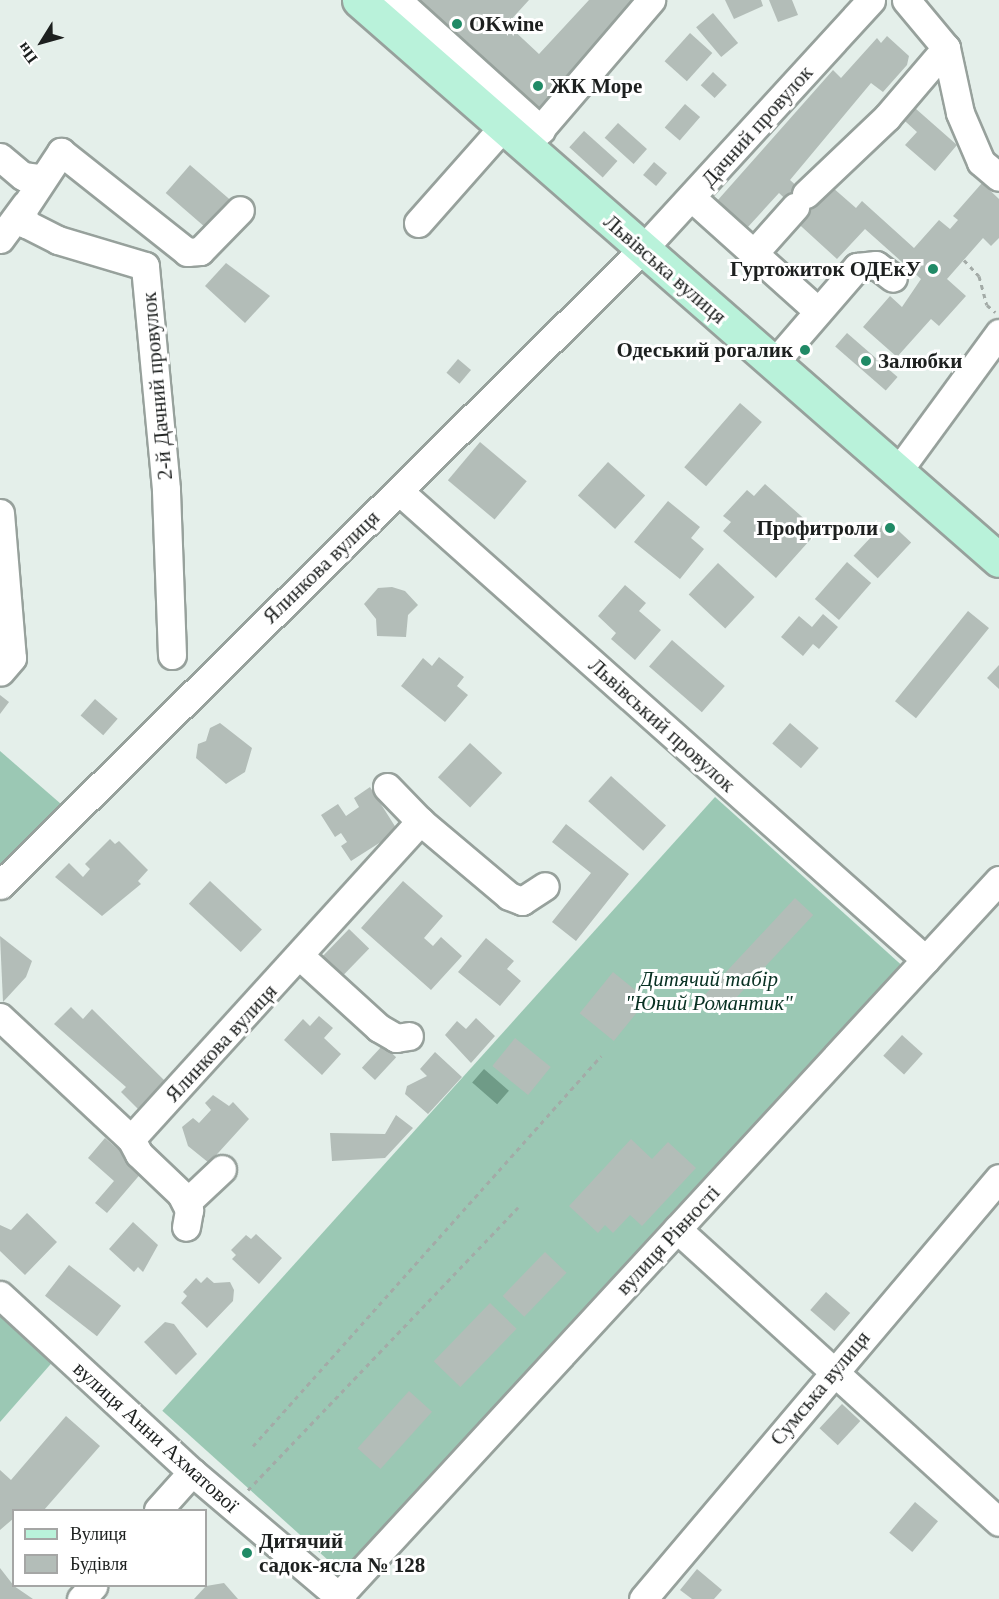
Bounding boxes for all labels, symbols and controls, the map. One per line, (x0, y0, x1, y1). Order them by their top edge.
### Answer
place label: OKwine (469, 11, 544, 37)
north arrow (12, 12, 72, 72)
marker: OKwine (450, 17, 464, 31)
text: Пн (14, 39, 41, 67)
street label: Дачний провулок (696, 60, 818, 192)
place label: ЖК Море (550, 73, 642, 99)
marker: ЖК Море (531, 79, 545, 93)
street label: Львівська вулиця (599, 209, 731, 329)
place label: Гуртожиток ОДЕкУ (730, 256, 921, 282)
marker: Гуртожиток ОДЕкУ (926, 262, 940, 276)
street label: 2-й Дачний провулок (136, 291, 178, 481)
place label: Одеський рогалик (616, 337, 793, 363)
marker: Одеський рогалик (798, 343, 812, 357)
place label: Залюбки (878, 348, 962, 374)
marker: Залюбки (859, 354, 873, 368)
street label: Ялинкова вулиця (258, 505, 384, 629)
place label: Профитроли (757, 515, 878, 541)
marker: Профитроли (883, 521, 897, 535)
street label: Львівський провулок (584, 653, 740, 797)
park label: Дитячий табір "Юний Романтик" (625, 966, 793, 1016)
street label: Ялинкова вулиця (160, 979, 282, 1107)
street label: вулиця Рівності (611, 1180, 725, 1300)
street label: Сумська вулиця (765, 1326, 875, 1450)
street label: вулиця Анни Ахматової (68, 1356, 244, 1518)
legend (12, 1509, 207, 1587)
text: Вулиця (70, 1524, 127, 1544)
place label: Дитячий садок-ясла № 128 (259, 1528, 425, 1578)
marker: Дитячий садок-ясла № 128 (240, 1546, 254, 1560)
text: Будівля (70, 1554, 127, 1574)

